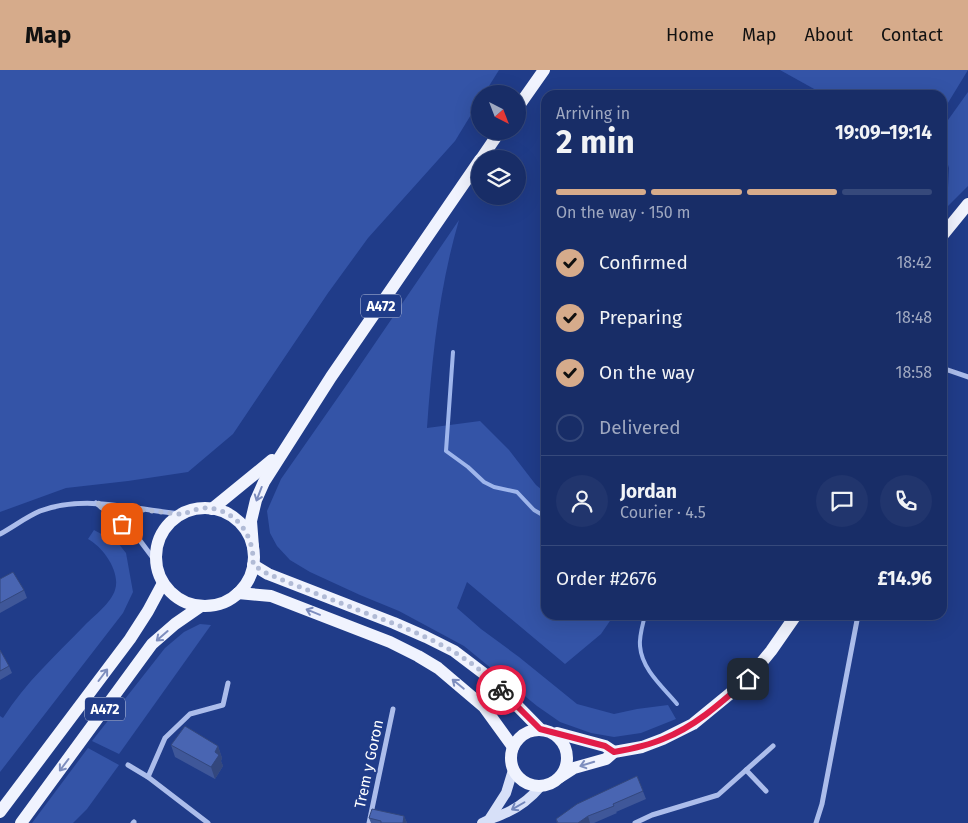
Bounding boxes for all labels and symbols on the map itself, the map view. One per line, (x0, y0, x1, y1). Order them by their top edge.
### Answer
north arrow (471, 85, 526, 140)
road number: A472 (361, 295, 401, 318)
one-way arrow (253, 487, 262, 502)
pin (101, 503, 143, 545)
one-way arrow (306, 607, 321, 616)
one-way arrow (156, 630, 169, 641)
pin (727, 658, 769, 700)
courier (476, 665, 526, 715)
one-way arrow (97, 669, 108, 682)
one-way arrow (452, 679, 465, 690)
road number: A472 (85, 698, 125, 720)
street label: Trem y Goron (351, 718, 387, 810)
one-way arrow (59, 758, 69, 772)
one-way arrow (580, 760, 595, 769)
one-way arrow (512, 802, 526, 812)

